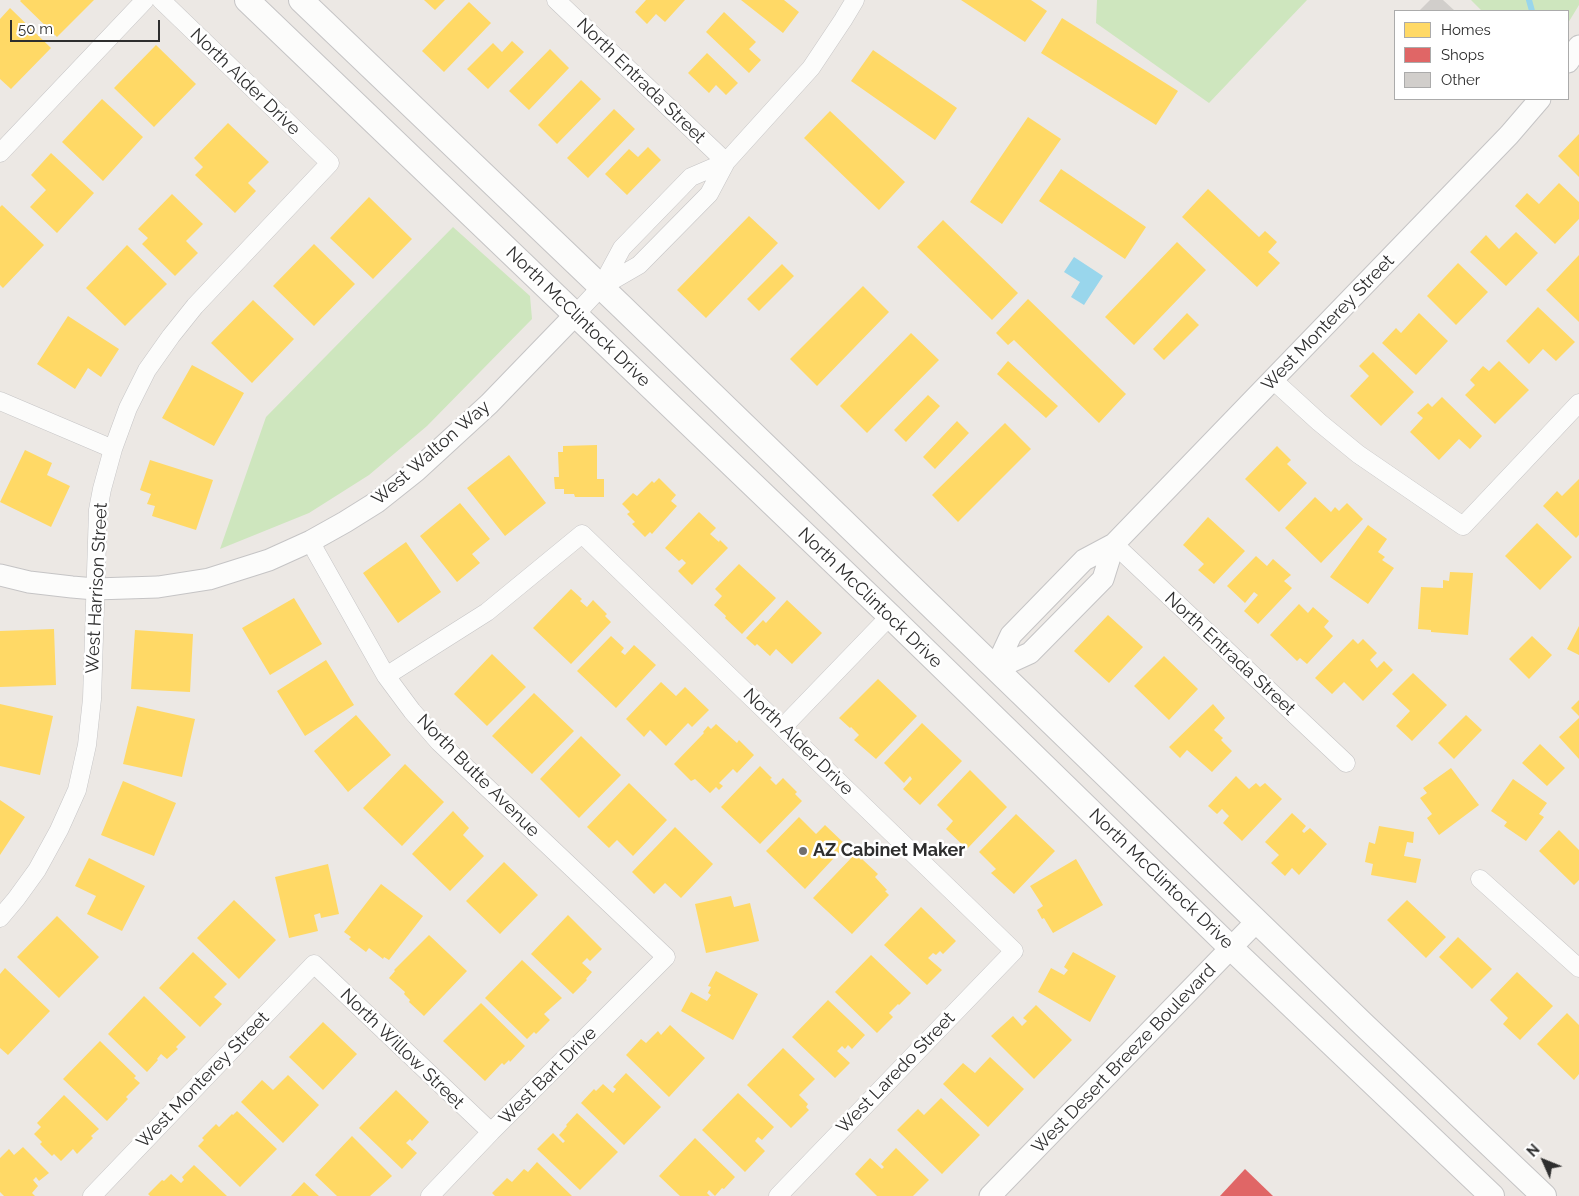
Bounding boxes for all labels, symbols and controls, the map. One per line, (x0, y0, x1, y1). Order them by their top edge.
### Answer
scale bar (12, 10, 162, 42)
legend (1394, 10, 1569, 100)
street label: North Entrada Street (572, 14, 710, 148)
text: 50 m (18, 20, 53, 38)
text: Homes (1441, 21, 1491, 39)
street label: North Alder Drive (186, 24, 304, 140)
text: Shops (1441, 46, 1484, 64)
text: Other (1441, 71, 1480, 89)
street label: North McClintock Drive (501, 242, 655, 392)
street label: West Monterey Street (1257, 250, 1399, 396)
street label: West Walton Way (368, 396, 494, 510)
street label: West Harrison Street (82, 502, 112, 674)
street label: North McClintock Drive (793, 523, 947, 673)
street label: North Entrada Street (1160, 588, 1300, 720)
street label: North Alder Drive (739, 684, 857, 800)
street label: North Butte Avenue (412, 710, 544, 842)
street label: North McClintock Drive (1084, 804, 1238, 954)
place label: AZ Cabinet Maker (813, 840, 965, 862)
marker: AZ Cabinet Maker (797, 845, 809, 857)
street label: West Desert Breeze Boulevard (1028, 960, 1220, 1158)
street label: North Willow Street (336, 984, 468, 1114)
street label: West Monterey Street (132, 1007, 274, 1153)
street label: West Laredo Street (832, 1008, 960, 1138)
street label: West Bart Drive (495, 1023, 601, 1129)
north arrow (1519, 1136, 1569, 1186)
text: N (1524, 1141, 1543, 1160)

